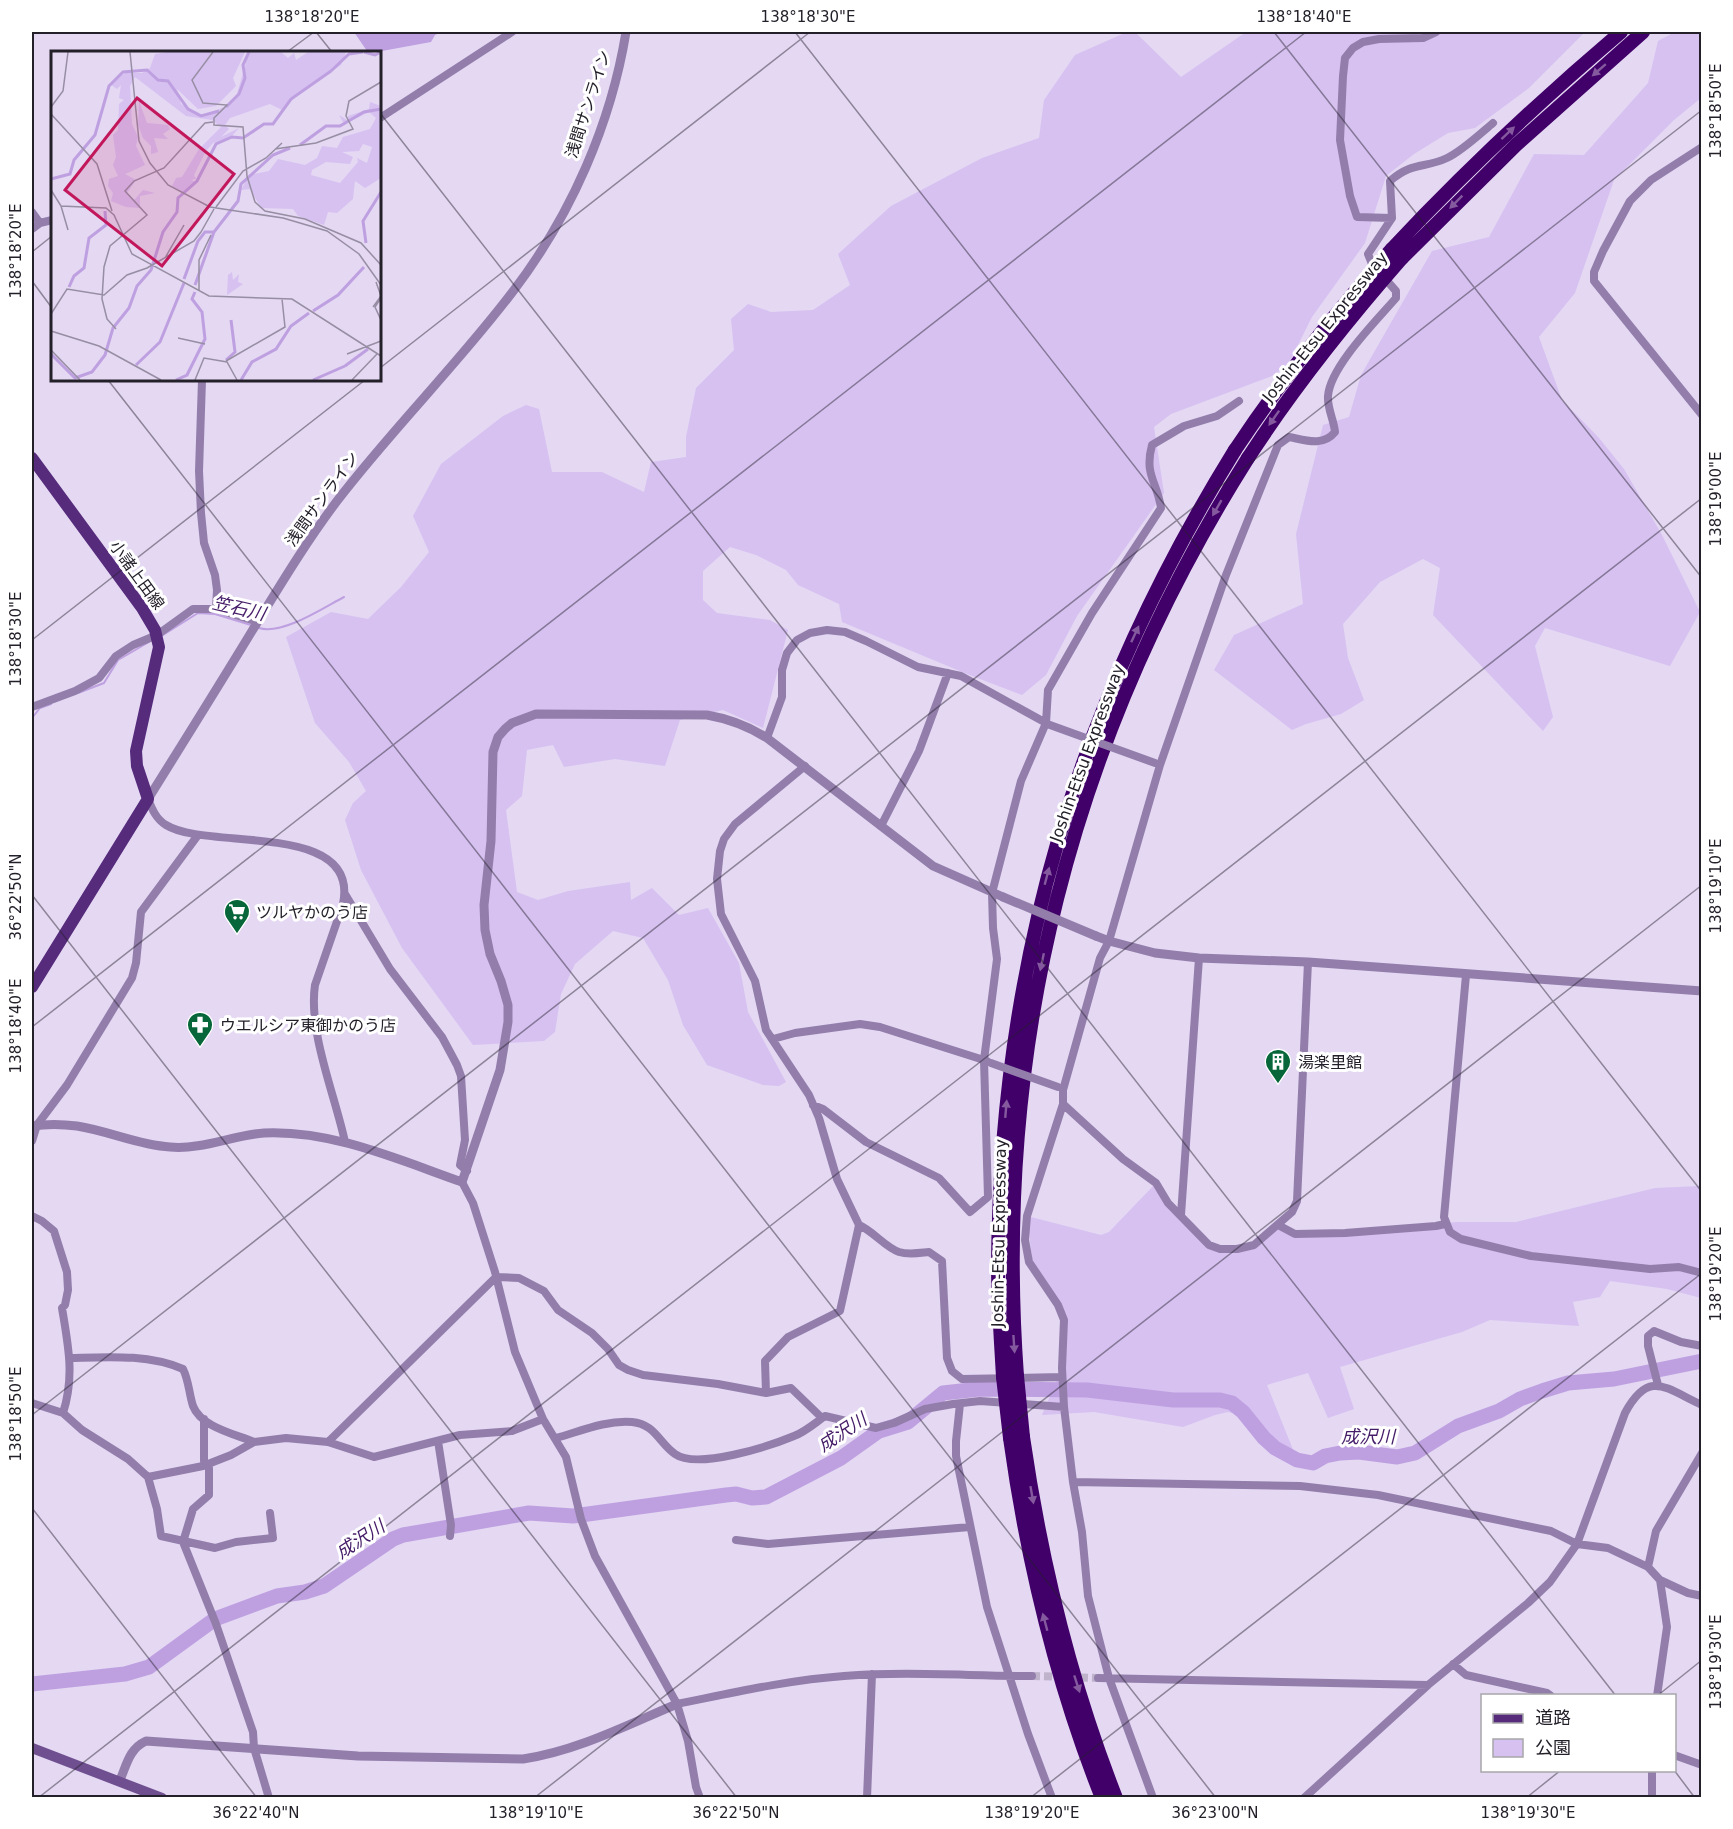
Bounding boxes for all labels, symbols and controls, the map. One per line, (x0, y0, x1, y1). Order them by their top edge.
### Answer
text: 138°18'20"E (265, 8, 359, 26)
text: 138°18'30"E (761, 8, 855, 26)
text: 138°18'40"E (1257, 8, 1351, 26)
street label: 浅間サンライン (562, 48, 614, 160)
inset map (51, 51, 381, 381)
one-way arrow (1591, 63, 1607, 76)
text: 138°18'50"E (1707, 64, 1725, 158)
one-way arrow (1500, 126, 1515, 140)
one-way arrow (1450, 195, 1464, 209)
text: 138°18'20"E (7, 204, 25, 298)
street label: Joshin-Etsu Expressway (1258, 248, 1392, 407)
one-way arrow (1268, 410, 1280, 426)
street label: 浅間サンライン (281, 448, 363, 550)
text: 138°19'00"E (1707, 452, 1725, 546)
one-way arrow (1212, 499, 1222, 516)
street label: 小諸上田線 (106, 537, 168, 613)
text: 138°18'30"E (7, 592, 25, 686)
water label: 笠石川 (210, 592, 270, 625)
one-way arrow (1130, 625, 1139, 642)
street label: Joshin-Etsu Expressway (1046, 661, 1128, 846)
text: 138°19'10"E (1707, 839, 1725, 933)
text: 36°22'50"N (7, 853, 25, 941)
one-way arrow (1043, 867, 1053, 885)
supermarket icon: ツルヤかのう店 (222, 897, 252, 935)
place label: ツルヤかのう店 (256, 903, 368, 922)
one-way arrow (1037, 953, 1047, 971)
text: 138°18'40"E (7, 979, 25, 1073)
pharmacy icon: ウエルシア東御かのう店 (185, 1010, 215, 1048)
place label: ウエルシア東御かのう店 (220, 1016, 396, 1035)
building icon: 湯楽里館 (1263, 1047, 1293, 1085)
place label: 湯楽里館 (1298, 1053, 1362, 1072)
one-way arrow (1001, 1099, 1011, 1118)
street label: Joshin-Etsu Expressway (988, 1139, 1010, 1328)
text: 138°19'20"E (1707, 1227, 1725, 1321)
one-way arrow (1010, 1334, 1019, 1353)
text: 138°18'50"E (7, 1367, 25, 1461)
water label: 成沢川 (814, 1407, 872, 1456)
water label: 成沢川 (1341, 1426, 1397, 1447)
one-way arrow (1028, 1486, 1037, 1505)
water label: 成沢川 (332, 1514, 390, 1563)
one-way arrow (1040, 1613, 1050, 1631)
text: 138°19'30"E (1707, 1615, 1725, 1709)
one-way arrow (1073, 1675, 1082, 1693)
legend (1481, 1694, 1676, 1772)
text: 道路 (1535, 1707, 1571, 1728)
text: 公園 (1535, 1737, 1571, 1758)
text: 36°22'40"N (212, 1804, 300, 1822)
text: 138°19'10"E (489, 1804, 583, 1822)
text: 36°22'50"N (692, 1804, 780, 1822)
text: 138°19'20"E (985, 1804, 1079, 1822)
text: 36°23'00"N (1171, 1804, 1259, 1822)
text: 138°19'30"E (1481, 1804, 1575, 1822)

